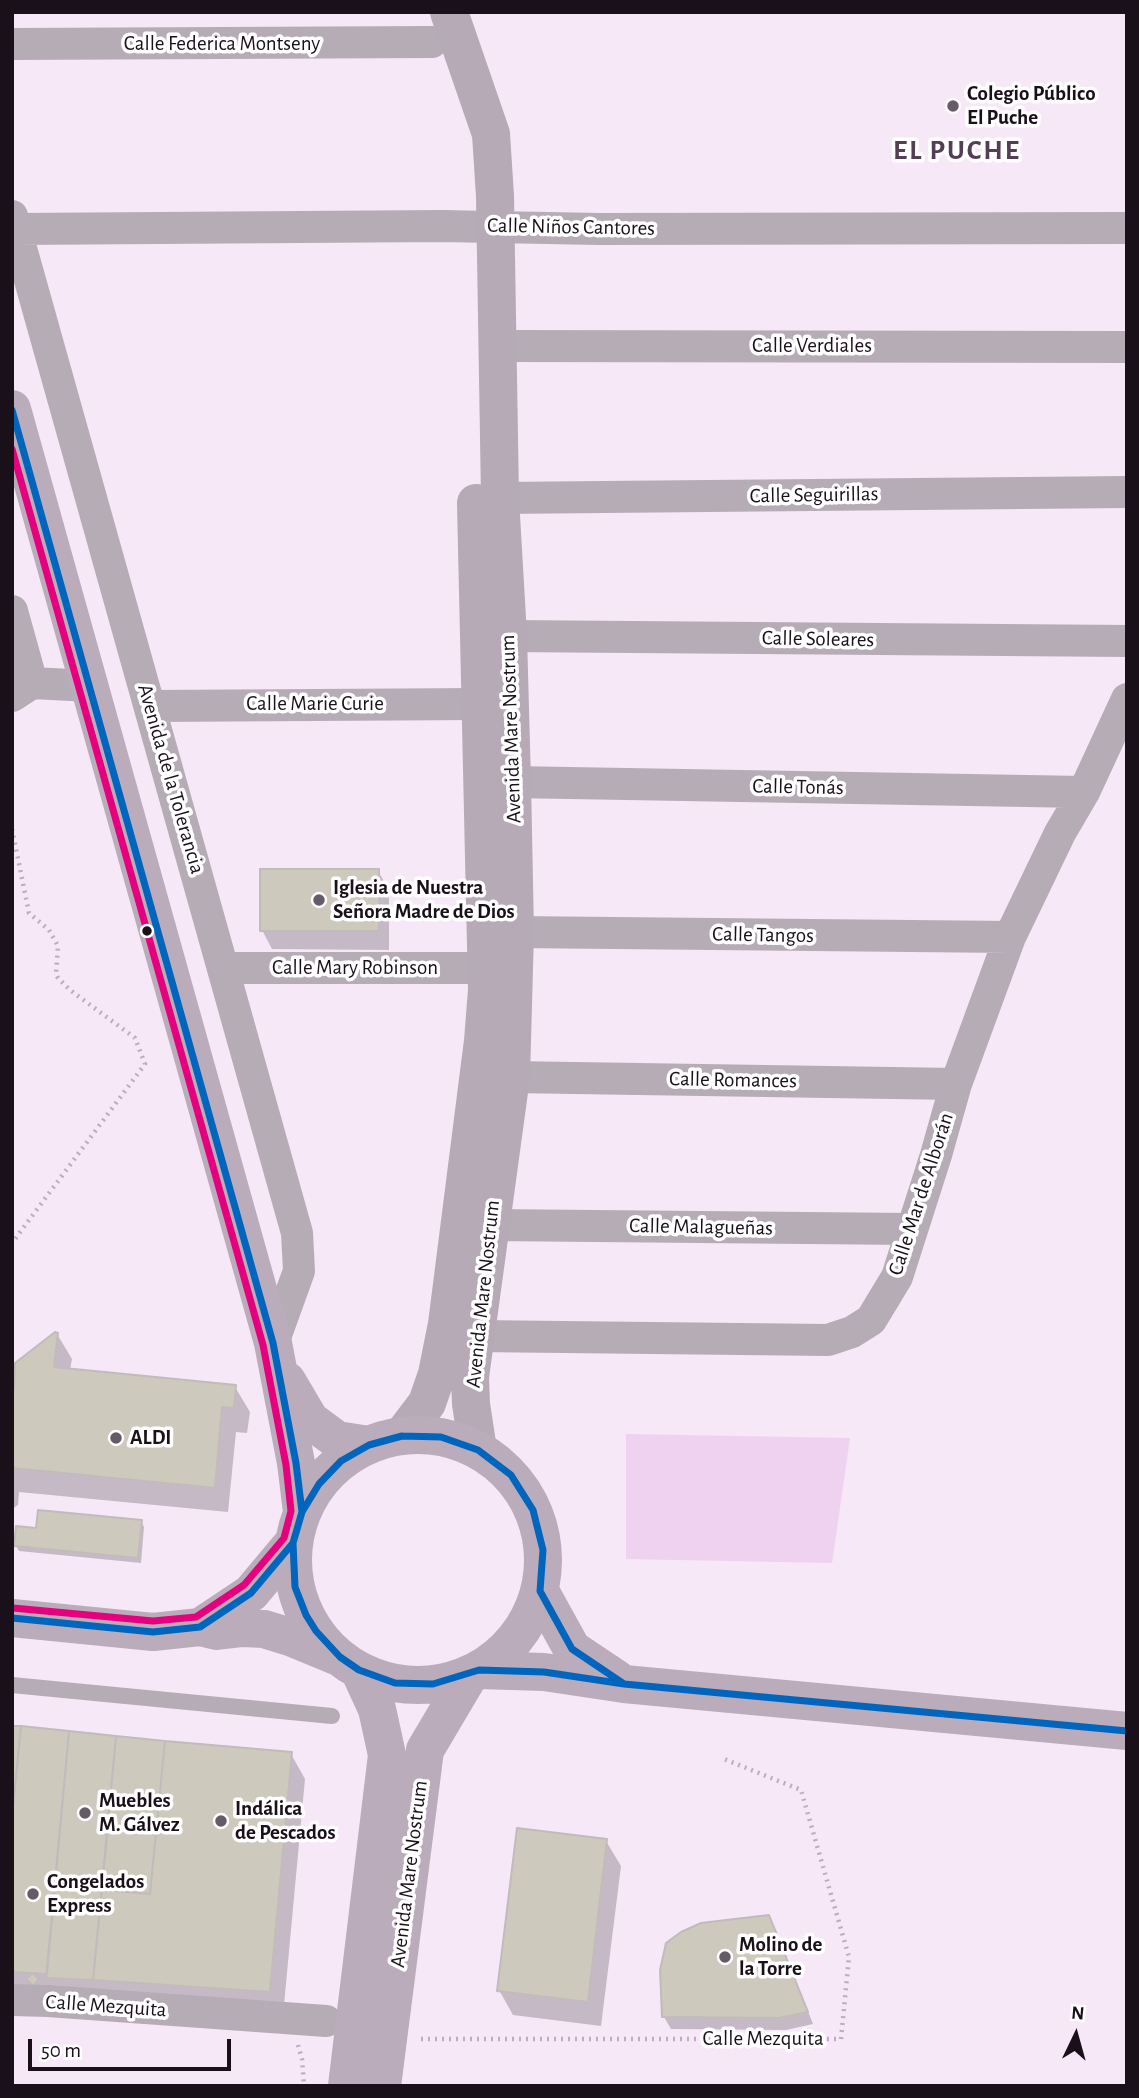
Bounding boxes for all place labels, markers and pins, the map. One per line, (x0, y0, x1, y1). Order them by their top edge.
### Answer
place label: Colegio Público El Puche (967, 81, 1096, 131)
marker: Colegio Público El Puche (945, 98, 961, 114)
place label: Iglesia de Nuestra Señora Madre de Dios (333, 875, 515, 925)
marker: Iglesia de Nuestra Señora Madre de Dios (311, 892, 327, 908)
unlabelled marker (140, 924, 154, 938)
place label: ALDI (130, 1425, 172, 1451)
marker: ALDI (108, 1430, 124, 1446)
place label: Muebles M. Gálvez (99, 1788, 180, 1838)
place label: Indálica de Pescados (235, 1796, 336, 1846)
marker: Muebles M. Gálvez (77, 1805, 93, 1821)
marker: Indálica de Pescados (213, 1813, 229, 1829)
place label: Congelados Express (47, 1869, 144, 1919)
marker: Congelados Express (25, 1886, 41, 1902)
place label: Molino de la Torre (739, 1932, 822, 1982)
marker: Molino de la Torre (717, 1949, 733, 1965)

